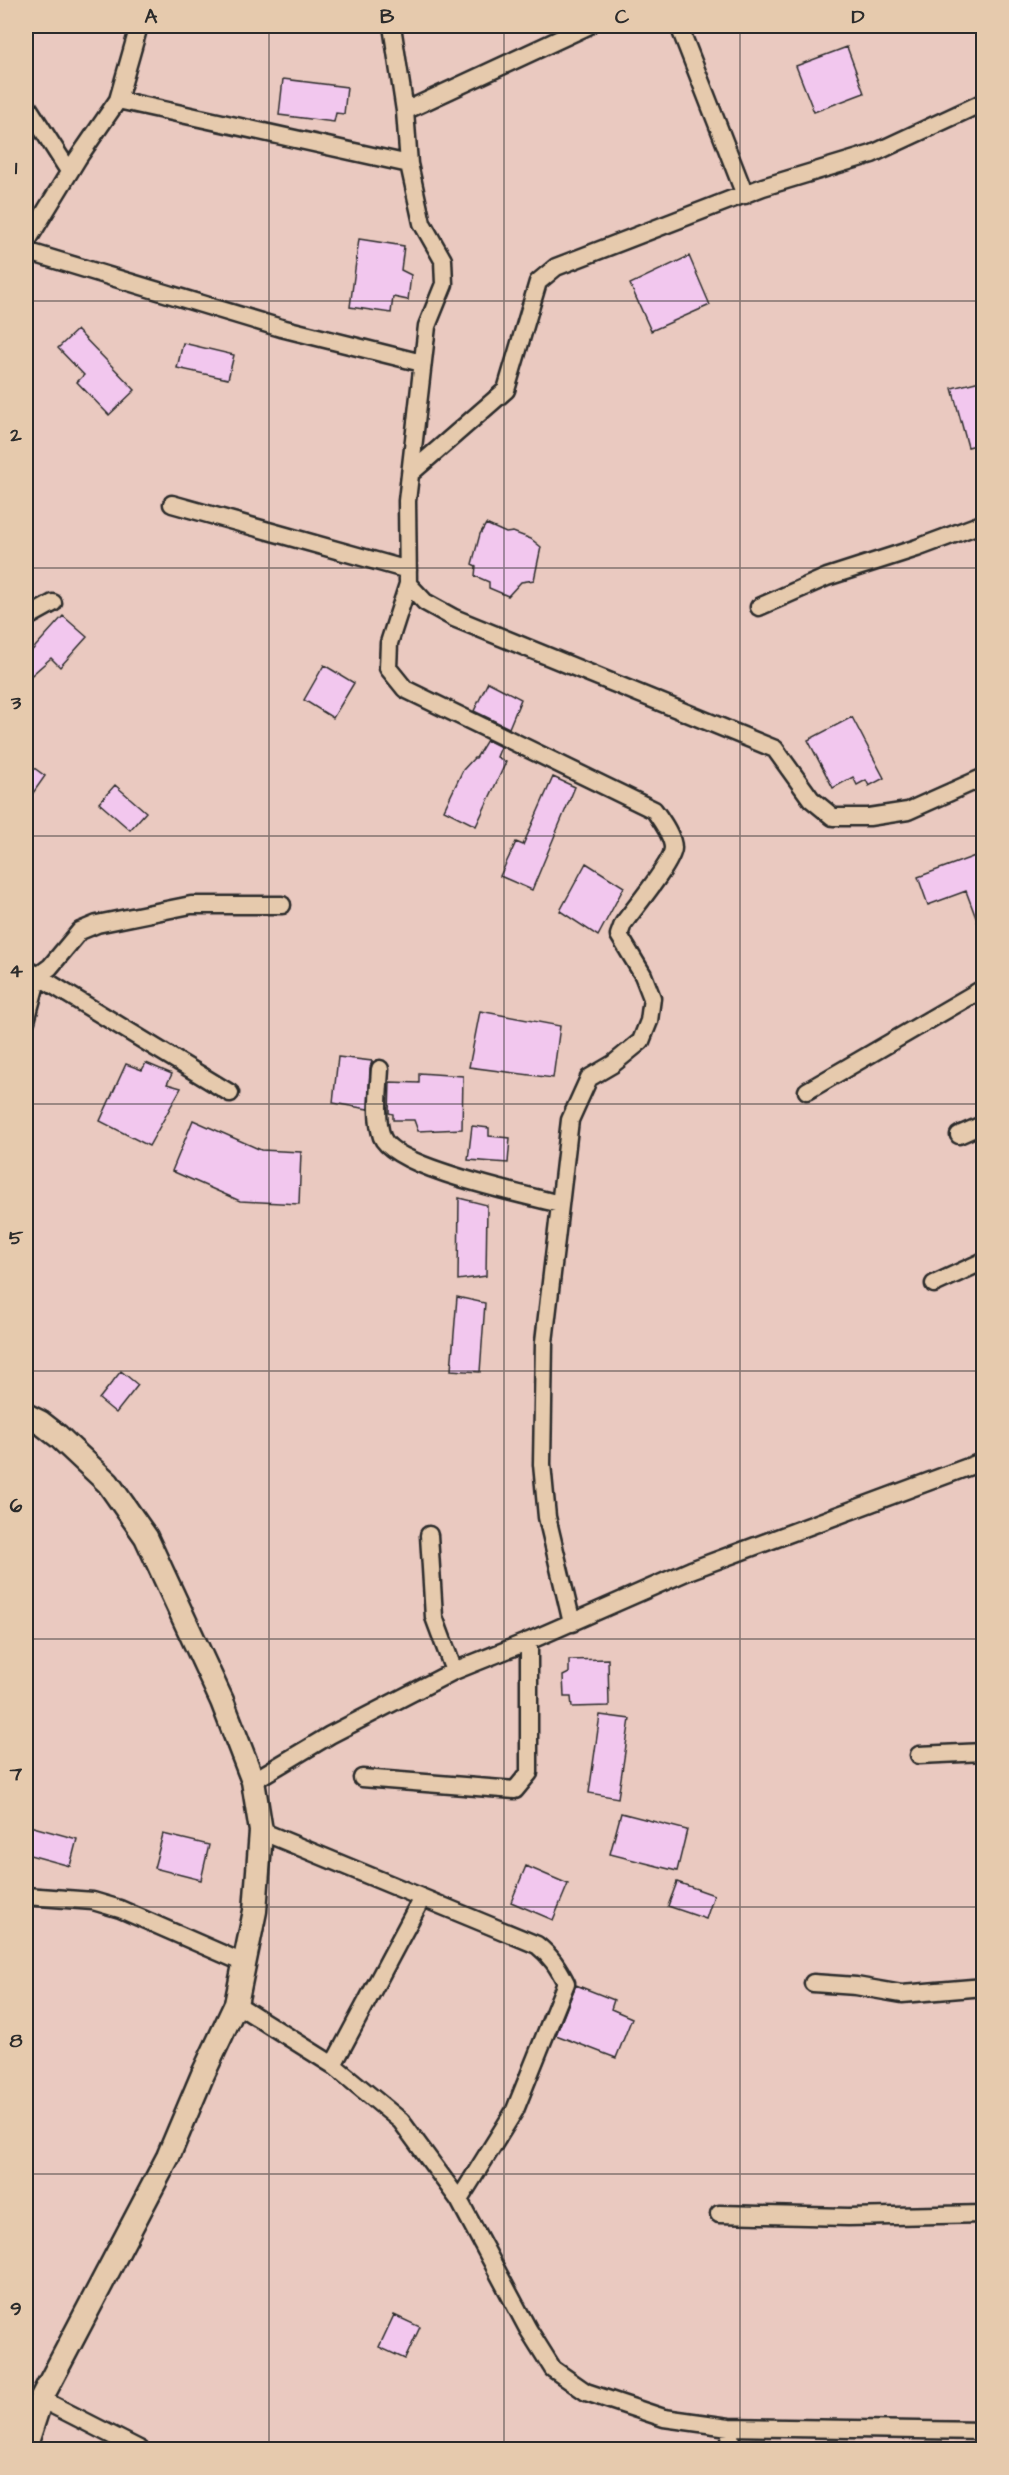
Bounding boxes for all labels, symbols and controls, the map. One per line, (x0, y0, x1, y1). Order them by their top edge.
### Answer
text: A (145, 3, 158, 31)
text: B (380, 3, 395, 31)
text: C (615, 3, 630, 31)
text: D (852, 3, 865, 31)
text: 1 (15, 154, 18, 182)
text: 2 (9, 421, 22, 449)
text: 3 (10, 689, 22, 717)
text: 4 (9, 957, 23, 985)
text: 5 (9, 1224, 24, 1252)
text: 6 (10, 1492, 23, 1520)
text: 7 (9, 1760, 23, 1788)
text: 8 (10, 2027, 23, 2055)
text: 9 (10, 2295, 22, 2323)

